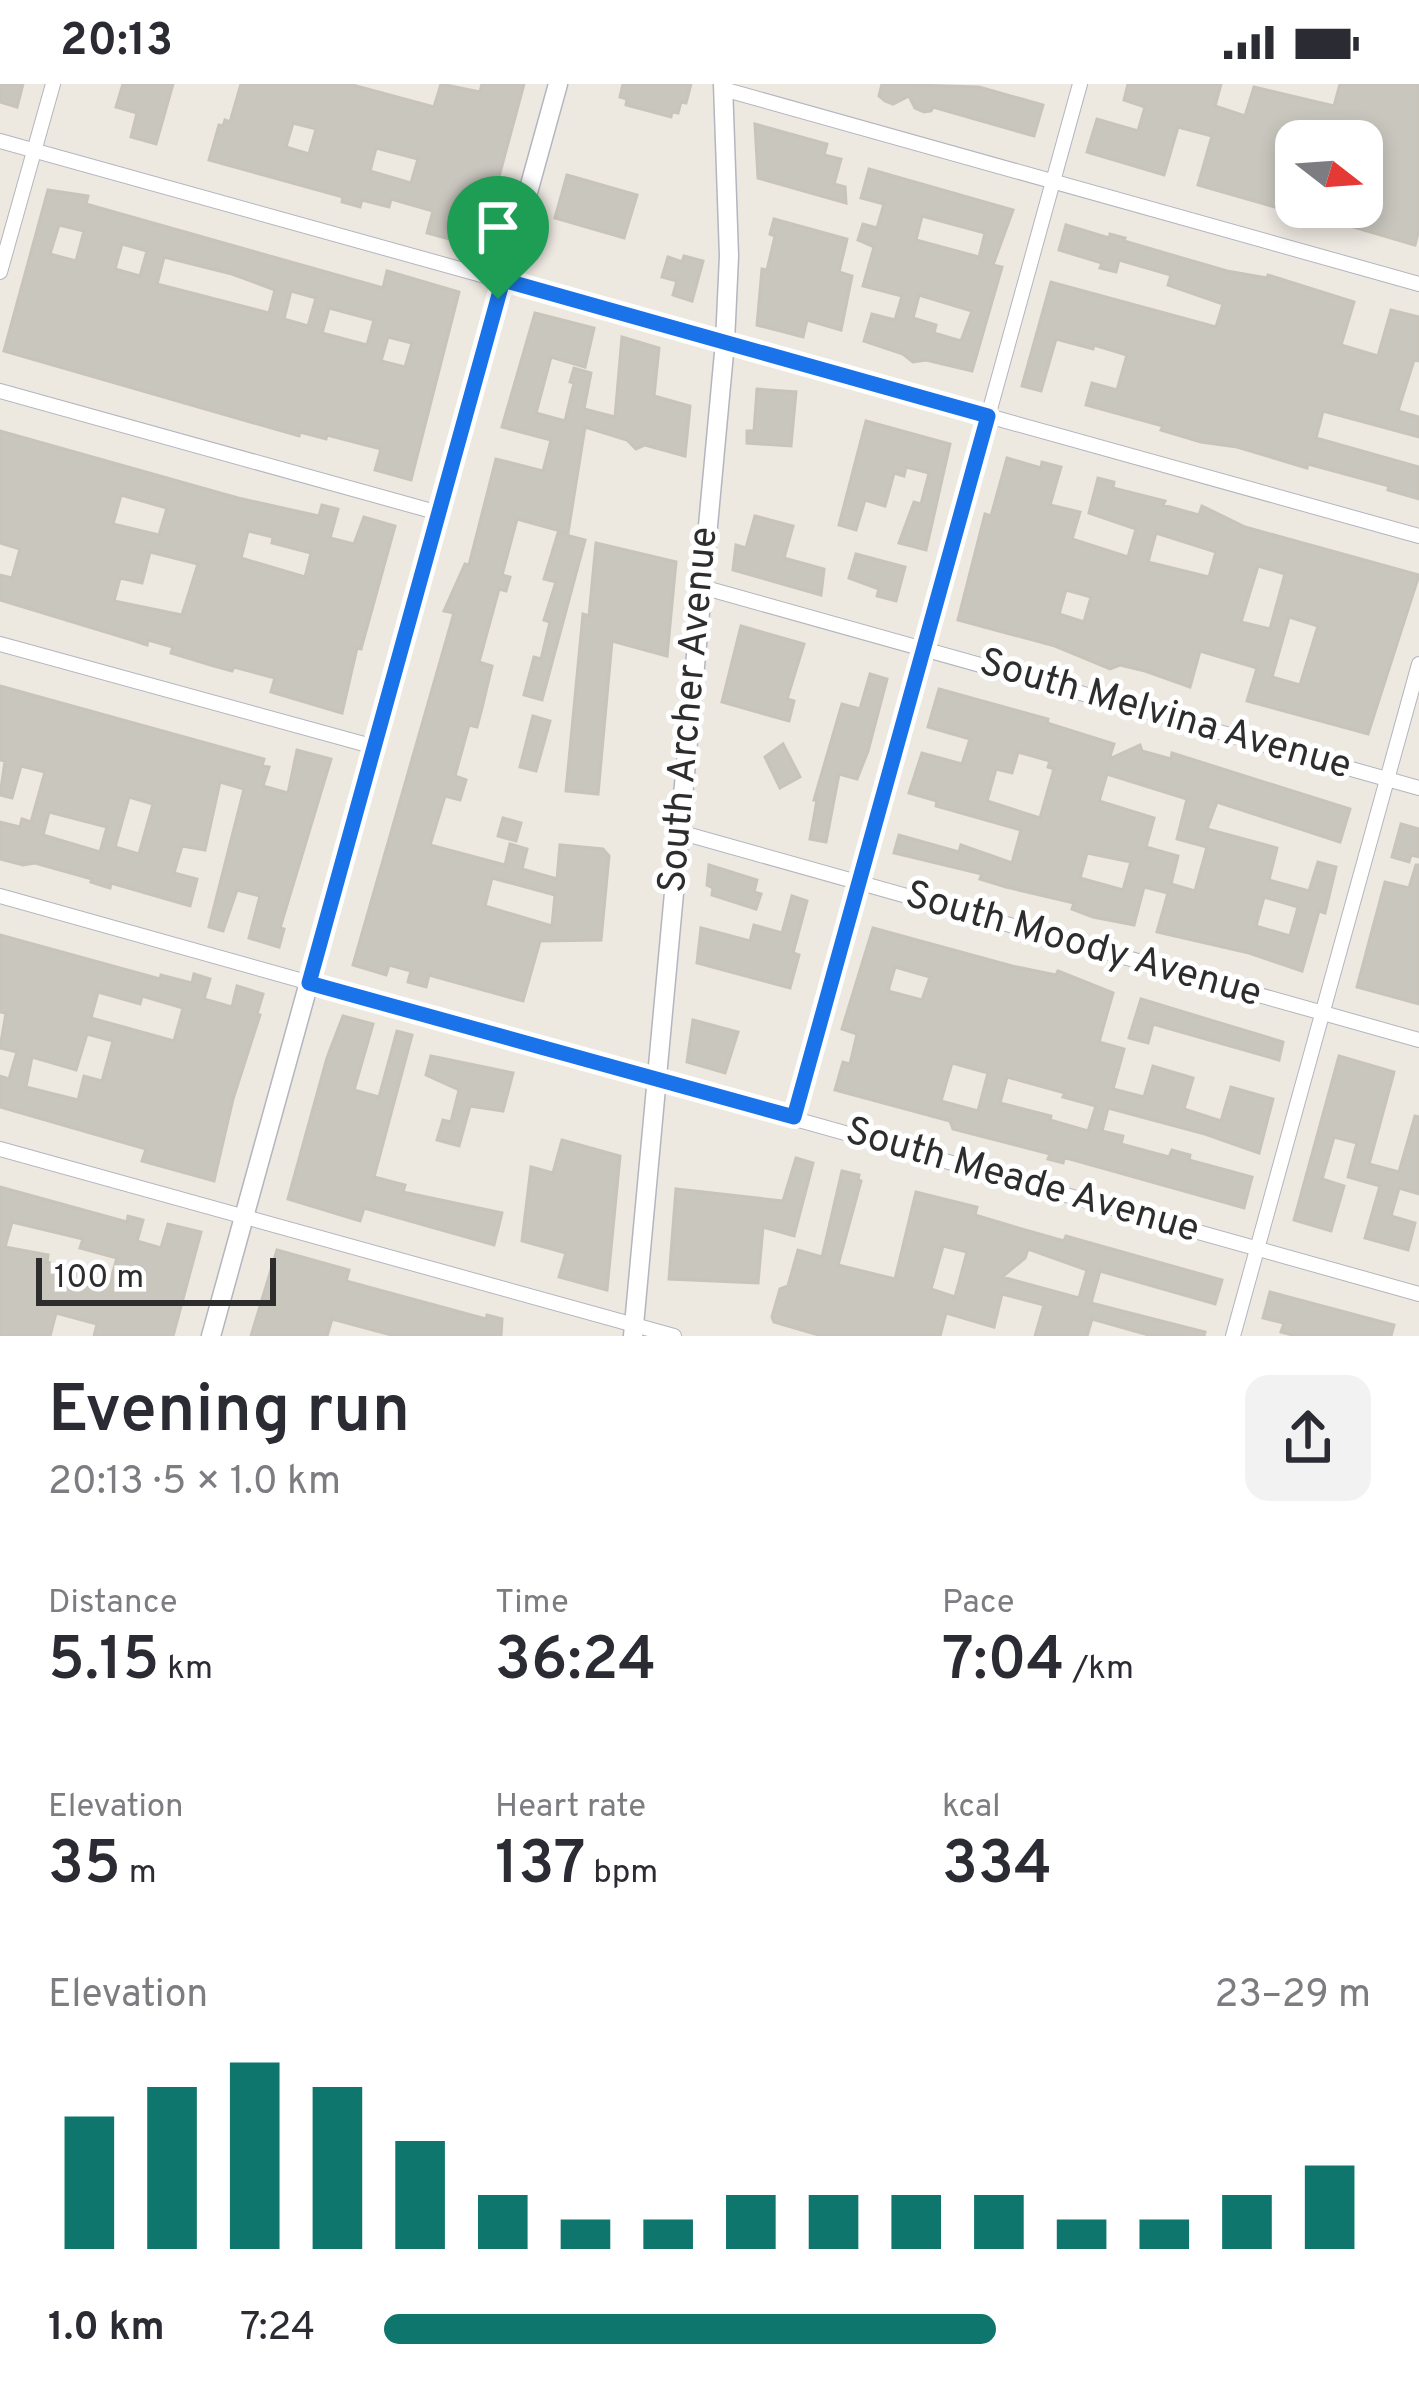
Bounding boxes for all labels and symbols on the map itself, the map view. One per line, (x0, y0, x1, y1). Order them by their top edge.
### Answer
north arrow (1275, 120, 1383, 228)
pin (447, 176, 549, 299)
street label: South Archer Avenue (650, 525, 730, 895)
street label: South Melvina Avenue (973, 639, 1357, 793)
street label: South Moody Avenue (899, 872, 1267, 1020)
street label: South Meade Avenue (839, 1108, 1205, 1256)
scale bar (36, 1252, 276, 1305)

